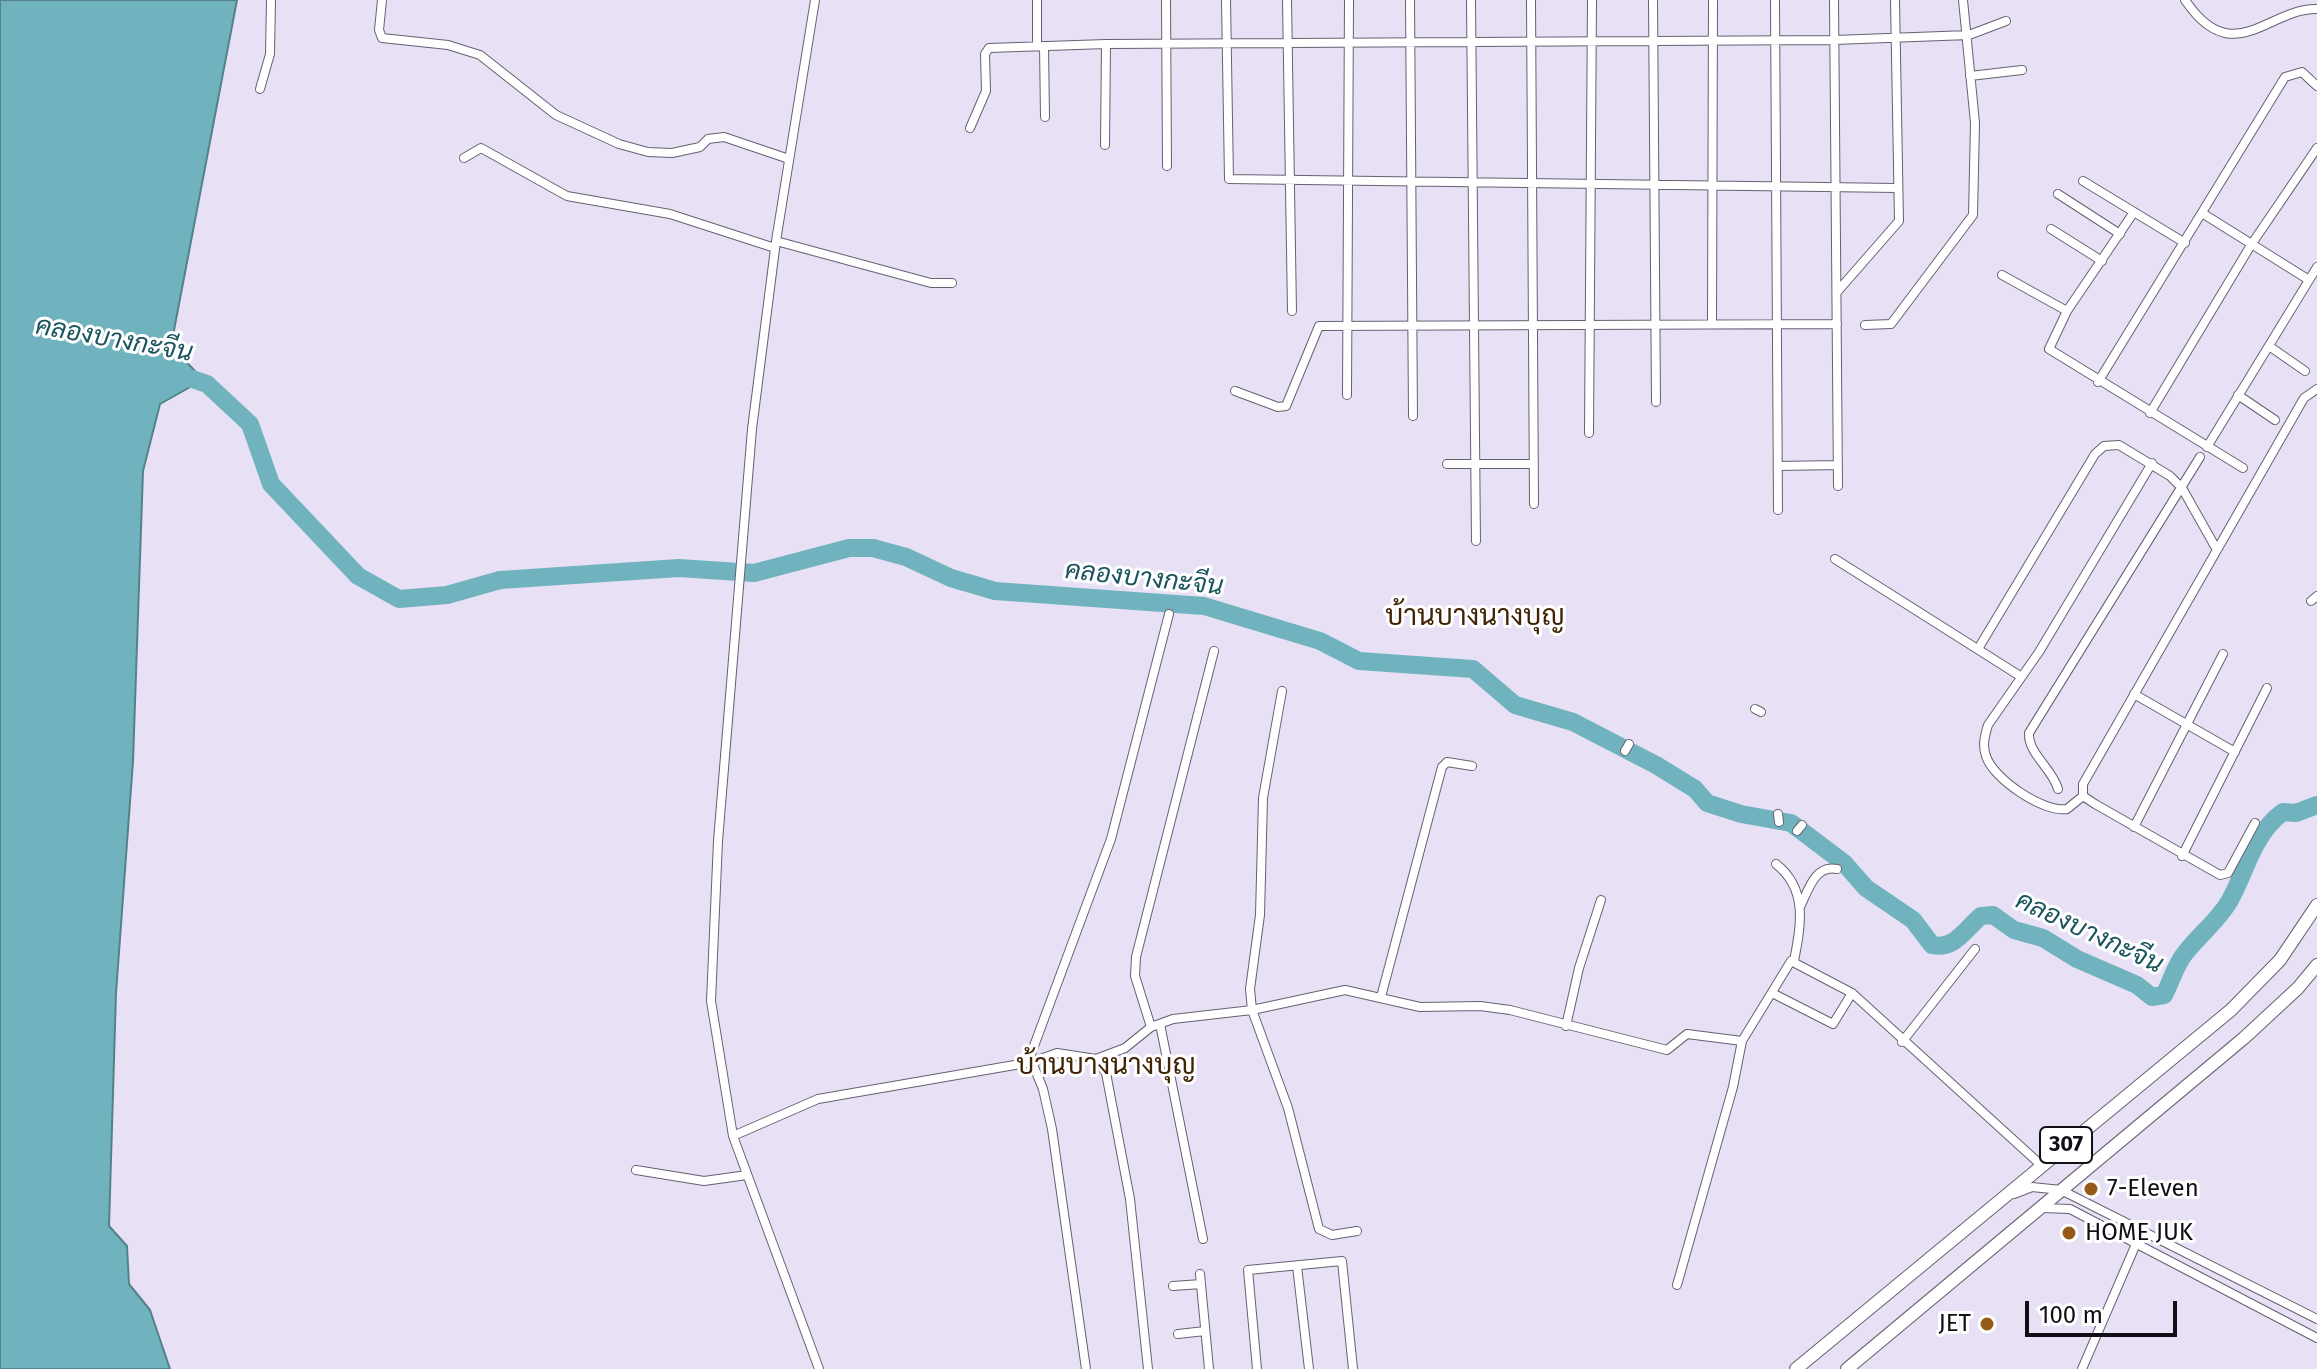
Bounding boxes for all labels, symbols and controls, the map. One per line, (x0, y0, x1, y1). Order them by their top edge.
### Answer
water label: คลองบางกะจีน (33, 311, 195, 369)
water label: คลองบางกะจีน (1063, 555, 1225, 603)
district label: บ้านบางนางบุญ (1385, 600, 1565, 634)
water label: คลองบางกะจีน (2010, 885, 2168, 981)
district label: บ้านบางนางบุญ (1016, 1049, 1196, 1083)
road number: 307 (2040, 1127, 2092, 1163)
place label: 7-Eleven (2107, 1175, 2199, 1203)
marker: 7-Eleven (2082, 1180, 2100, 1198)
place label: HOME JUK (2085, 1219, 2193, 1247)
marker: HOME JUK (2060, 1224, 2078, 1242)
scale bar (2029, 1285, 2181, 1335)
text: 100 m (2039, 1301, 2103, 1329)
place label: JET (1938, 1310, 1971, 1338)
marker: JET (1978, 1315, 1996, 1333)

